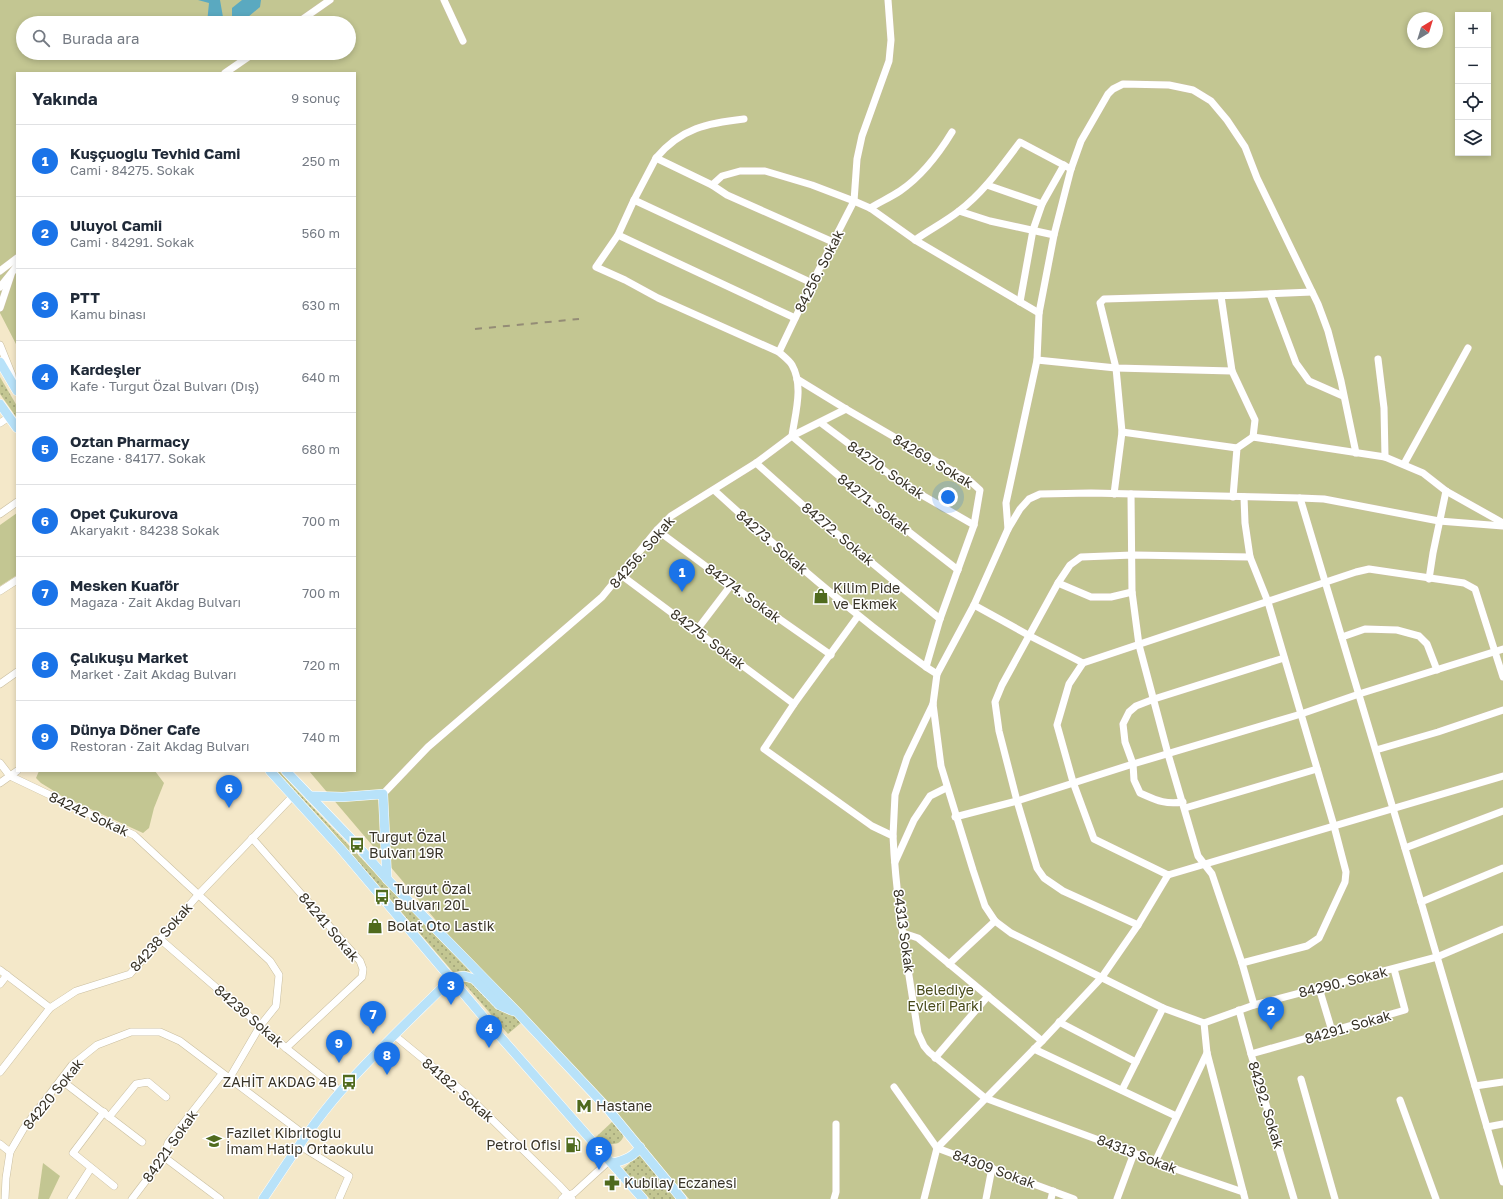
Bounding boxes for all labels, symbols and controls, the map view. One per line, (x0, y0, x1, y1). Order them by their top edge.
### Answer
north arrow (1407, 12, 1443, 48)
map controls (1455, 12, 1491, 156)
button: + (1455, 12, 1491, 48)
search box (16, 16, 356, 60)
icon: search (30, 27, 52, 49)
text: Burada ara (62, 29, 139, 47)
button: − (1455, 48, 1491, 84)
button: locate (1455, 84, 1491, 120)
text: Yakında (32, 88, 98, 109)
text: 9 sonuç (291, 90, 340, 106)
button: layers (1455, 120, 1491, 156)
text: Kuşçuoğlu Tevhid Cami (70, 144, 240, 162)
text: 1 (42, 153, 48, 169)
text: 250 m (302, 153, 340, 169)
text: Cami · 84275. Sokak (70, 162, 195, 178)
text: Uluyol Camii (70, 216, 162, 234)
text: 2 (41, 225, 49, 241)
text: 560 m (302, 225, 340, 241)
street label: 84256. Sokak (790, 227, 847, 315)
text: Cami · 84291. Sokak (70, 234, 194, 250)
text: PTT (70, 288, 100, 306)
text: 3 (41, 297, 49, 313)
text: 630 m (302, 297, 340, 313)
text: Kamu binası (70, 306, 146, 322)
text: Kardeşler (70, 360, 141, 378)
text: 4 (41, 369, 49, 385)
text: 640 m (301, 369, 340, 385)
text: Kafe · Turgut Özal Bulvarı (Dış) (70, 378, 260, 394)
street label: 84269. Sokak (890, 430, 977, 491)
text: Oztan Pharmacy (70, 432, 190, 450)
street label: 84270. Sokak (845, 437, 928, 502)
text: 5 (41, 441, 49, 457)
text: 680 m (301, 441, 340, 457)
text: Eczane · 84177. Sokak (70, 450, 206, 466)
street label: 84271. Sokak (834, 470, 914, 537)
your location (938, 487, 958, 507)
street label: 84272. Sokak (799, 498, 878, 569)
text: Opet Çukurova (70, 504, 178, 522)
street label: 84273. Sokak (733, 506, 812, 577)
street label: 84256. Sokak (606, 512, 678, 591)
text: 6 (41, 513, 49, 529)
text: 700 m (302, 513, 340, 529)
text: Akaryakıt · 84238 Sokak (70, 522, 220, 538)
pin: 1 (669, 559, 695, 592)
street label: 84274. Sokak (702, 559, 785, 626)
text: Mesken Kuaför (70, 576, 179, 594)
place label: Kilim Pide ve Ekmek (833, 579, 900, 612)
text: 7 (41, 585, 49, 601)
text: 700 m (302, 585, 340, 601)
shop icon: Kilim Pide ve Ekmek (812, 587, 830, 605)
text: Mağaza · Zait Akdağ Bulvarı (70, 594, 241, 610)
street label: 84275. Sokak (667, 605, 749, 672)
text: Çalıkuşu Market (70, 648, 188, 666)
text: 8 (41, 657, 49, 673)
text: 720 m (303, 657, 340, 673)
text: Market · Zait Akdağ Bulvarı (70, 666, 237, 682)
text: Dünya Döner Cafe (70, 720, 200, 738)
text: 9 (41, 729, 49, 745)
text: 740 m (302, 729, 340, 745)
text: Restoran · Zait Akdağ Bulvarı (70, 738, 250, 754)
pin: 6 (216, 775, 242, 808)
street label: 84242 Sokak (47, 788, 132, 840)
place label: Turgut Özal Bulvarı 19R (369, 828, 446, 861)
bus stop icon: Turgut Özal Bulvarı 19R (348, 836, 366, 854)
place label: Turgut Özal Bulvarı 20L (394, 880, 471, 913)
bus stop icon: Turgut Özal Bulvarı 20L (373, 888, 391, 906)
street label: 84313 Sokak (890, 888, 919, 974)
street label: 84241 Sokak (296, 889, 363, 965)
street label: 84238 Sokak (126, 898, 195, 975)
shop icon: Bolat Oto Lastik (366, 917, 384, 935)
place label: Bolat Oto Lastik (387, 917, 495, 934)
street label: 84290. Sokak (1297, 962, 1389, 1001)
pin: 3 (438, 972, 464, 1005)
street label: 84239 Sokak (211, 981, 288, 1050)
park label: Belediye Evleri Parki (907, 981, 983, 1014)
pin: 2 (1258, 997, 1284, 1030)
pin: 7 (360, 1001, 386, 1034)
street label: 84291. Sokak (1303, 1006, 1393, 1047)
pin: 4 (476, 1015, 502, 1048)
pin: 9 (326, 1030, 352, 1063)
pin: 8 (374, 1042, 400, 1075)
street label: 84182. Sokak (419, 1054, 498, 1125)
street label: 84220 Sokak (19, 1055, 86, 1133)
street label: 84292. Sokak (1245, 1059, 1288, 1151)
place label: ZAHİT AKDAĞ 4B (223, 1073, 337, 1090)
bus stop icon: ZAHİT AKDAĞ 4B (340, 1073, 358, 1091)
metro station icon: Hastane (575, 1097, 593, 1115)
place label: Hastane (596, 1097, 652, 1114)
street label: 84221 Sokak (138, 1106, 201, 1185)
place label: Fazilet Kibritoğlu İmam Hatip Ortaokulu (226, 1124, 374, 1157)
street label: 84313 Sokak (1095, 1130, 1180, 1177)
school or university icon: Fazilet Kibritoğlu İmam Hatip Ortaokulu (205, 1132, 223, 1150)
place label: Petrol Ofisi (486, 1136, 561, 1153)
fuel station icon: Petrol Ofisi (564, 1136, 582, 1154)
pin: 5 (586, 1137, 612, 1170)
street label: 84309 Sokak (950, 1146, 1038, 1191)
pharmacy icon: Kubilay Eczanesi (603, 1174, 621, 1192)
place label: Kubilay Eczanesi (624, 1174, 737, 1191)

